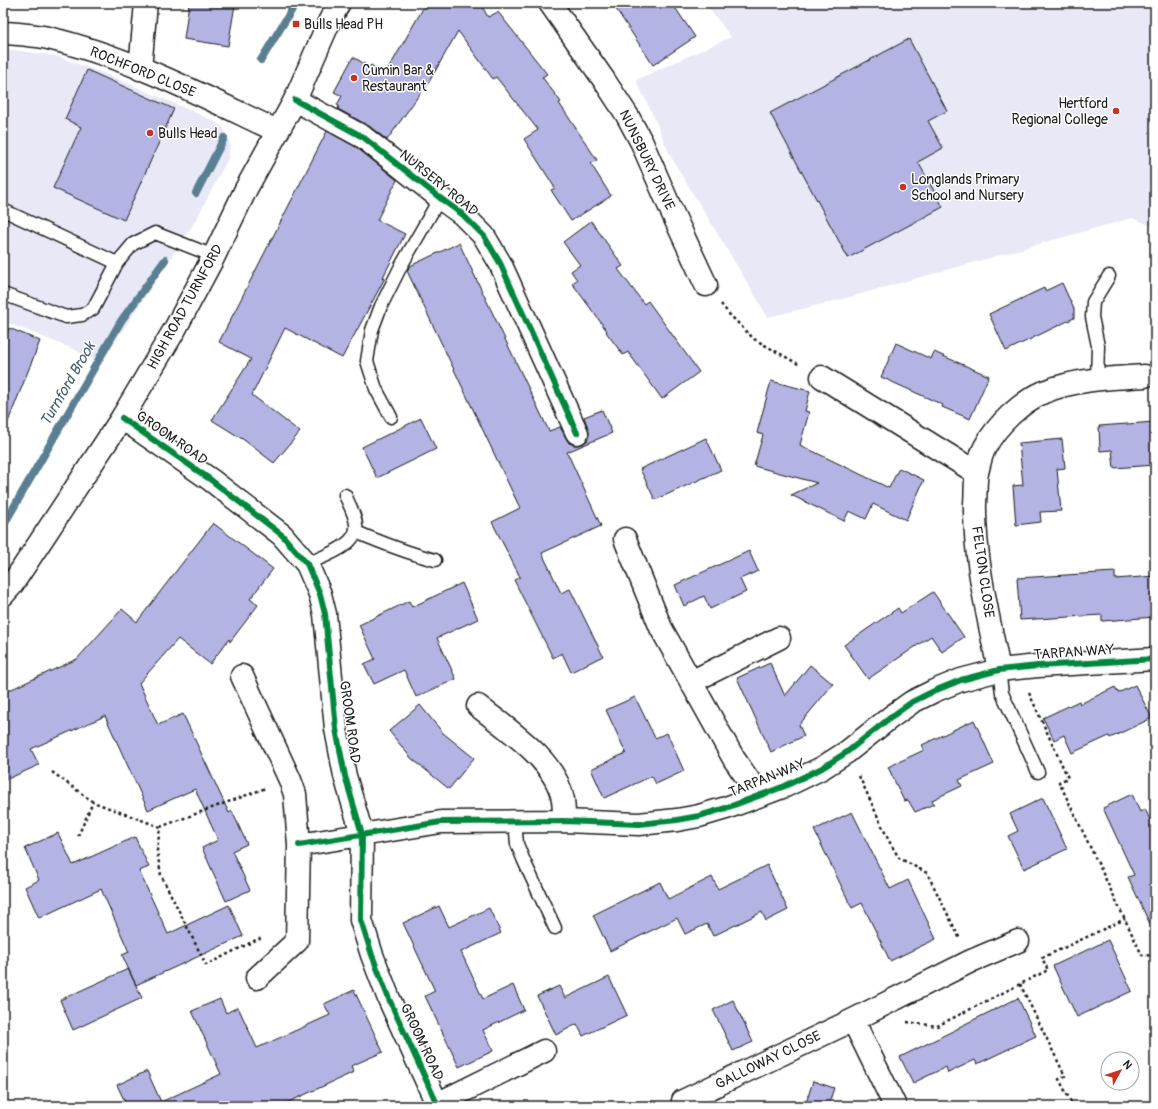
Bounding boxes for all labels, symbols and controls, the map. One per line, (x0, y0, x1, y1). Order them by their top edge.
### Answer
place label: Bulls Head PH (304, 16, 383, 33)
marker: Bulls Head PH (291, 19, 301, 29)
street label: ROCHFORD CLOSE (88, 43, 198, 101)
place label: Cumin Bar & Restaurant (362, 62, 434, 95)
marker: Cumin Bar & Restaurant (349, 73, 359, 83)
place label: Hertford Regional College (1012, 95, 1108, 128)
marker: Hertford Regional College (1111, 106, 1121, 116)
street label: NUNSBURY DRIVE (615, 107, 679, 213)
place label: Bulls Head (158, 125, 218, 142)
marker: Bulls Head (145, 128, 155, 138)
street label: NURSERY ROAD (396, 146, 482, 220)
place label: Longlands Primary School and Nursery (911, 171, 1024, 204)
marker: Longlands Primary School and Nursery (898, 182, 908, 192)
street label: HIGH ROAD TURNFORD (144, 241, 227, 373)
water label: Turnford Brook (36, 337, 101, 429)
street label: GROOM ROAD (133, 407, 211, 469)
street label: FELTON CLOSE (968, 525, 998, 619)
street label: TARPAN WAY (1033, 641, 1115, 663)
street label: GROOM ROAD (336, 680, 364, 765)
street label: TARPAN WAY (726, 755, 808, 801)
street label: GROOM ROAD (397, 1001, 447, 1083)
street label: GALLOWAY CLOSE (712, 1027, 824, 1093)
north arrow (1100, 1051, 1140, 1091)
text: N (1120, 1058, 1135, 1072)

